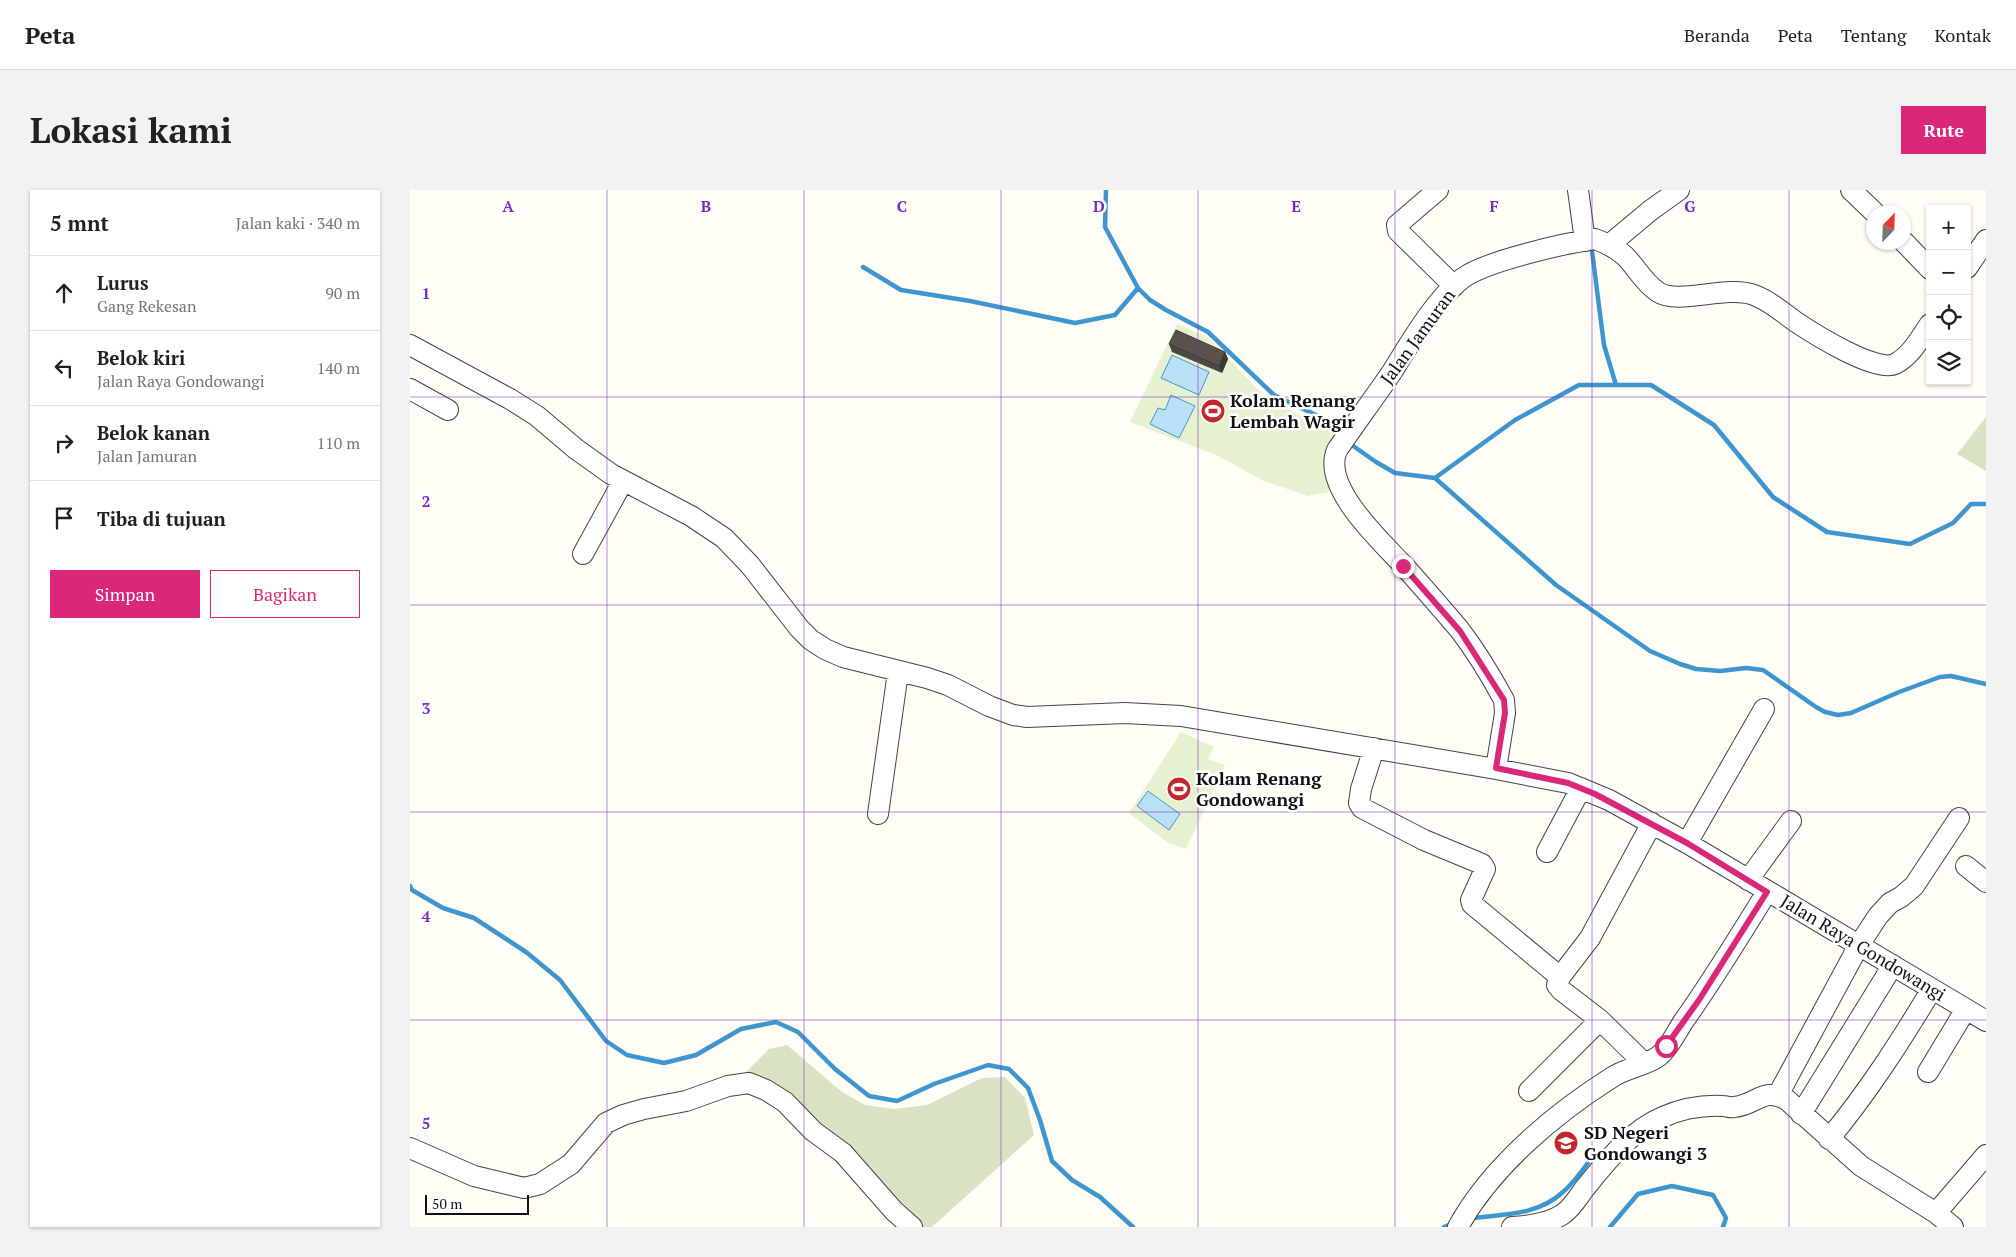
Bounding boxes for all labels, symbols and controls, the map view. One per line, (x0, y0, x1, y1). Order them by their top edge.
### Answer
text: Peta (25, 19, 75, 51)
text: Beranda (1684, 23, 1750, 47)
text: Peta (1778, 23, 1813, 47)
text: Tentang (1841, 23, 1907, 47)
text: Kontak (1935, 23, 1991, 47)
button: Rute (1901, 106, 1986, 154)
text: Lokasi kami (30, 107, 232, 153)
text: A (502, 195, 514, 217)
text: B (701, 195, 711, 217)
text: C (897, 195, 907, 217)
text: D (1093, 195, 1105, 217)
text: E (1291, 195, 1301, 217)
text: F (1489, 195, 1499, 217)
text: G (1684, 195, 1696, 217)
north arrow (1866, 205, 1911, 250)
map controls (1926, 205, 1971, 385)
button: + (1926, 205, 1971, 250)
text: 5 mnt (50, 209, 109, 237)
text: Jalan kaki · 340 m (236, 212, 360, 234)
button: − (1926, 250, 1971, 295)
text: Lurus (97, 270, 149, 295)
icon: ahead (50, 279, 78, 307)
text: 90 m (325, 282, 360, 304)
text: 1 (421, 282, 431, 304)
street label: Jalan Jamuran (1374, 284, 1460, 389)
text: Gang Rekesan (97, 295, 196, 317)
button: locate (1926, 295, 1971, 340)
button: layers (1926, 340, 1971, 385)
text: Belok kiri (97, 345, 185, 370)
icon: left (50, 354, 78, 382)
text: 140 m (317, 357, 360, 379)
text: Jalan Raya Gondowangi (97, 370, 265, 392)
place label: Kolam Renang Lembah Wagir (1230, 388, 1356, 433)
sports icon: Kolam Renang Lembah Wagir (1200, 398, 1226, 424)
text: Belok kanan (97, 420, 210, 445)
icon: right (50, 429, 78, 457)
text: 110 m (317, 432, 360, 454)
text: Jalan Jamuran (97, 445, 197, 467)
text: 2 (421, 490, 431, 512)
icon: arrive (50, 504, 78, 532)
text: Tiba di tujuan (97, 506, 226, 531)
route end (1392, 555, 1415, 578)
button: Simpan (50, 570, 200, 618)
button: Bagikan (210, 570, 360, 618)
text: 3 (421, 697, 431, 719)
place label: Kolam Renang Gondowangi (1196, 766, 1322, 811)
sports icon: Kolam Renang Gondowangi (1166, 776, 1192, 802)
street label: Jalan Raya Gondowangi (1777, 888, 1950, 1006)
text: 4 (421, 905, 431, 927)
route start (1655, 1035, 1678, 1058)
text: 5 (421, 1112, 431, 1134)
place label: SD Negeri Gondowangi 3 (1584, 1120, 1707, 1165)
school or university icon: SD Negeri Gondowangi 3 (1553, 1130, 1579, 1156)
scale bar (425, 1192, 529, 1215)
text: 50 m (432, 1194, 462, 1213)

